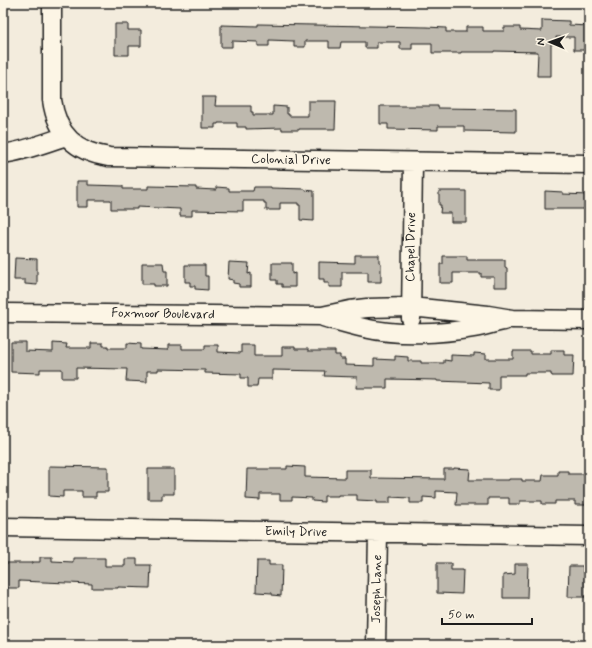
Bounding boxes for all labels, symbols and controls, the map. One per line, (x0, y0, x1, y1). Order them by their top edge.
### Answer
north arrow (530, 22, 570, 62)
text: N (534, 38, 548, 46)
street label: Colonial Drive (251, 151, 331, 169)
street label: Chapel Drive (402, 212, 420, 282)
street label: Foxmoor Boulevard (111, 305, 215, 323)
street label: Emily Drive (265, 523, 327, 541)
street label: Joseph Lane (368, 554, 386, 624)
scale bar (442, 600, 532, 626)
text: 50 m (448, 607, 475, 623)

